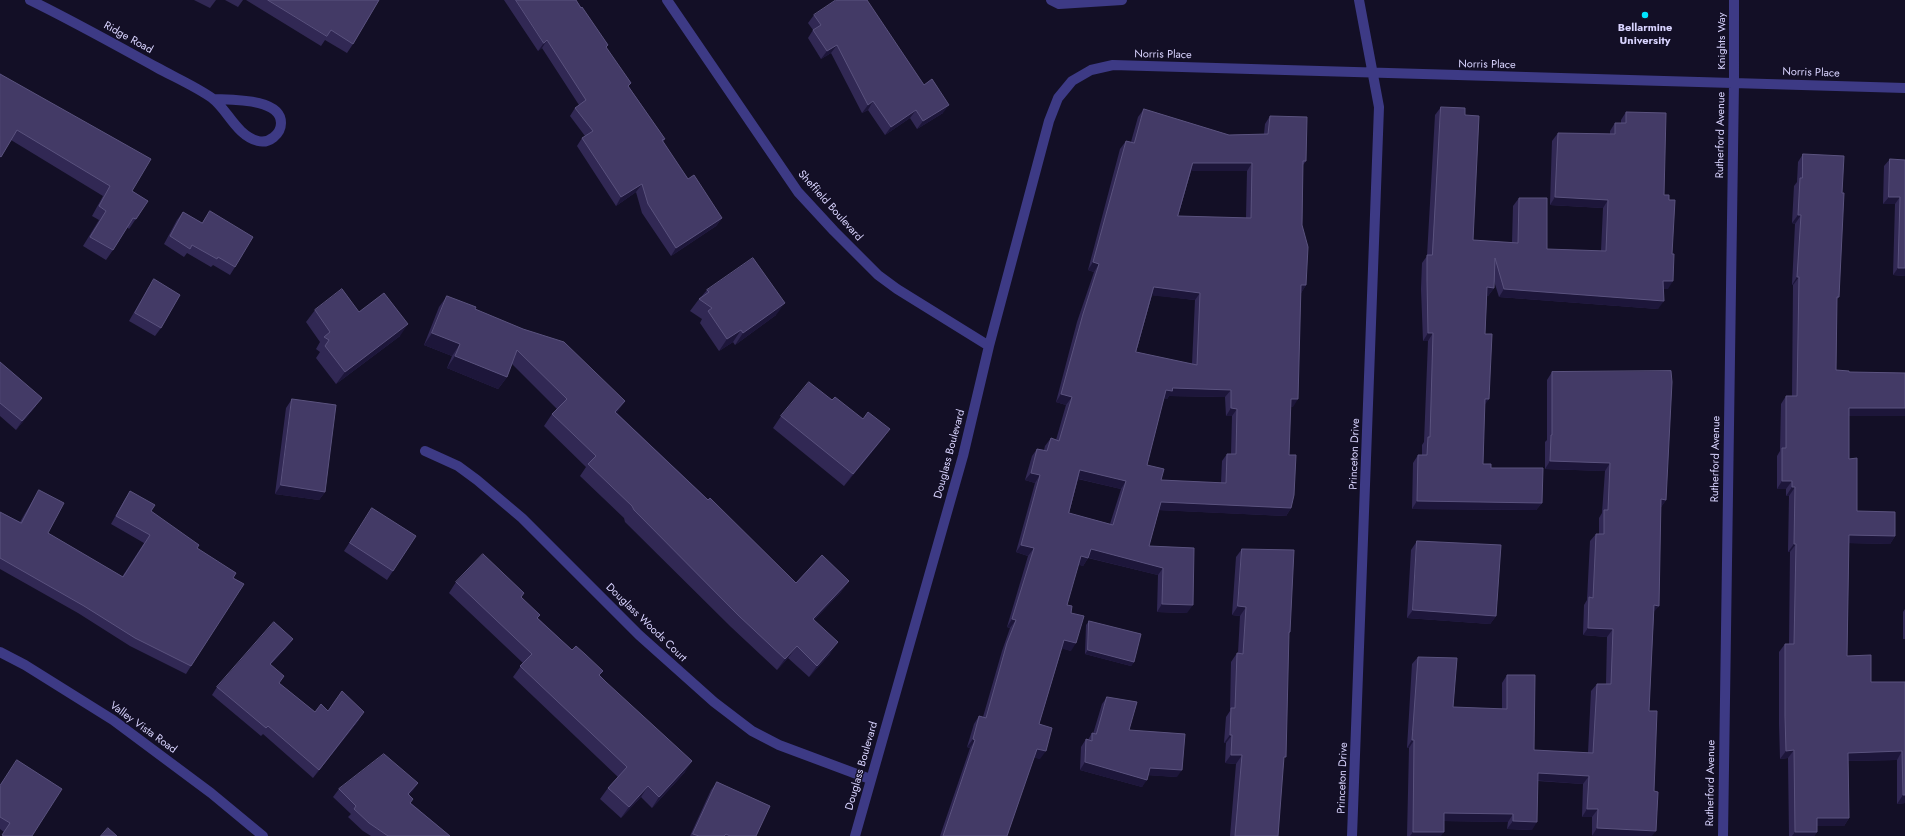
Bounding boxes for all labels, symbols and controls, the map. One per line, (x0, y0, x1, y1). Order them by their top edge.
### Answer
marker: Bellarmine University (1640, 10, 1650, 20)
street label: Knights Way (1715, 12, 1729, 70)
street label: Ridge Road (101, 19, 155, 57)
place label: Bellarmine University (1618, 21, 1672, 47)
street label: Norris Place (1134, 48, 1192, 62)
street label: Norris Place (1458, 58, 1516, 72)
street label: Norris Place (1782, 65, 1840, 81)
street label: Rutherford Avenue (1714, 92, 1728, 178)
street label: Sheffield Boulevard (795, 168, 865, 244)
street label: Douglass Boulevard (932, 408, 968, 500)
street label: Rutherford Avenue (1709, 416, 1723, 502)
street label: Princeton Drive (1347, 418, 1363, 490)
street label: Douglass Woods Court (603, 581, 689, 665)
street label: Valley Vista Road (107, 699, 179, 757)
street label: Douglass Boulevard (843, 720, 881, 812)
street label: Rutherford Avenue (1704, 740, 1718, 826)
street label: Princeton Drive (1335, 742, 1351, 814)

